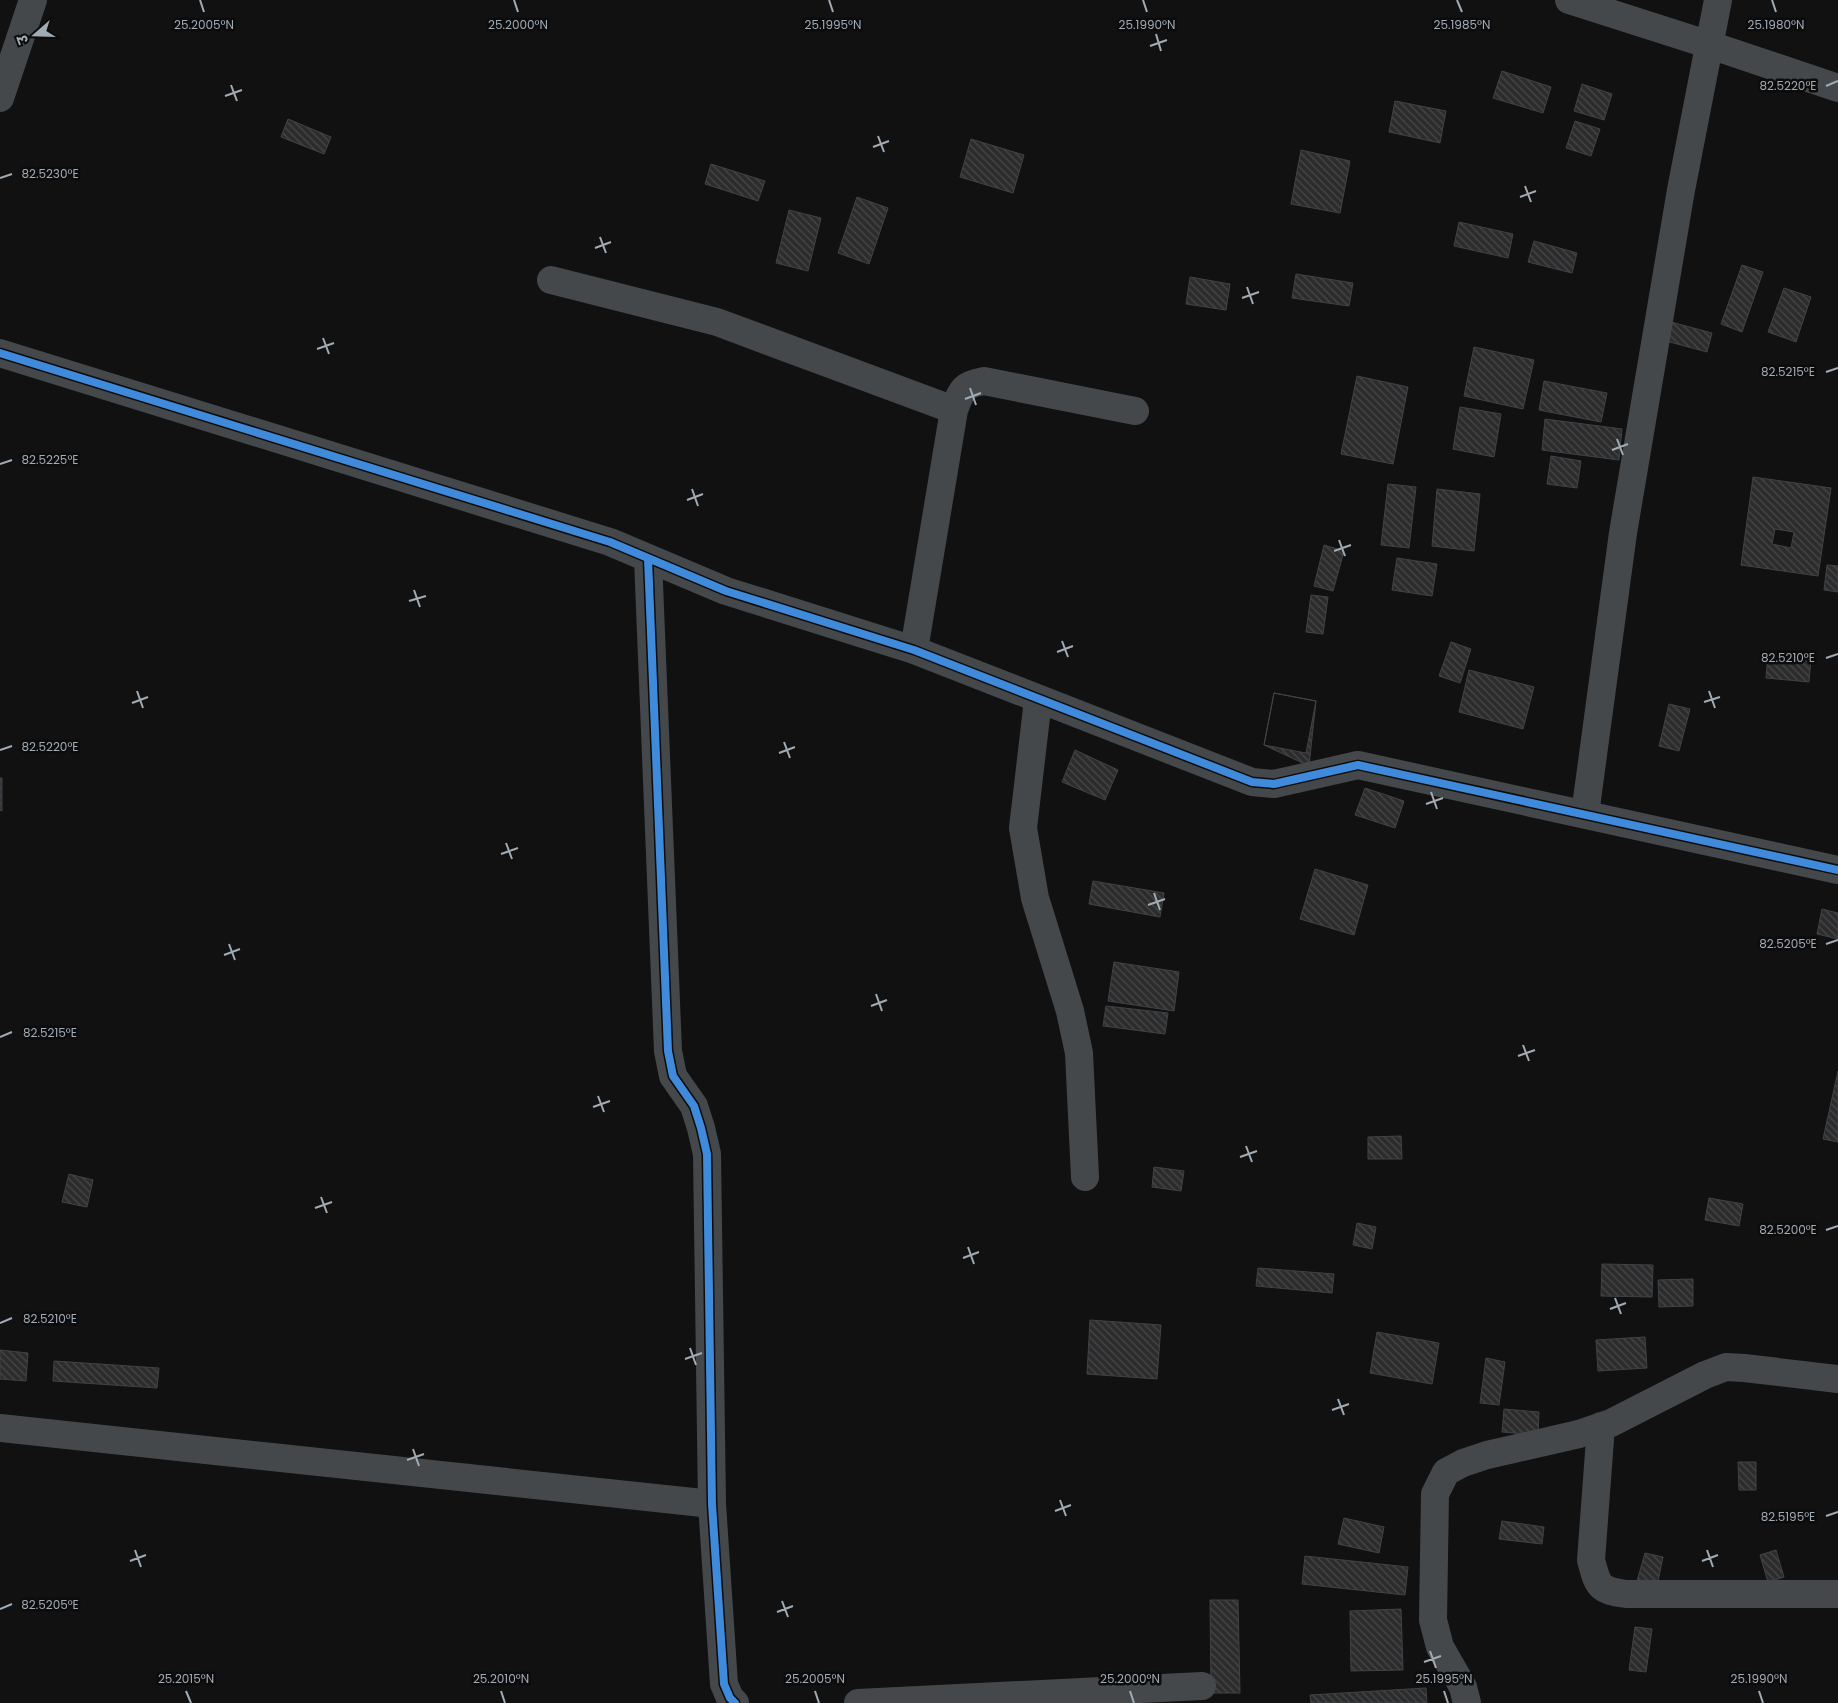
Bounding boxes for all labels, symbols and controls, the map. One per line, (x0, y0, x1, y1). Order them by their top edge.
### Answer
north arrow (10, 10, 60, 60)
text: 25.2005°N (174, 16, 234, 33)
text: 25.2000°N (488, 16, 548, 33)
text: 25.1995°N (805, 16, 861, 33)
text: 25.1990°N (1119, 16, 1175, 33)
text: 25.1985°N (1434, 16, 1490, 33)
text: 25.1980°N (1748, 16, 1804, 33)
text: उ (12, 31, 34, 48)
text: 82.5220°E (1760, 77, 1816, 94)
text: 82.5230°E (21, 165, 79, 182)
text: 82.5215°E (1761, 363, 1815, 380)
text: 82.5225°E (22, 451, 78, 468)
text: 82.5210°E (1761, 649, 1815, 666)
text: 82.5220°E (22, 738, 78, 755)
text: 82.5205°E (1759, 935, 1817, 952)
text: 82.5215°E (23, 1024, 77, 1041)
text: 82.5200°E (1759, 1221, 1817, 1238)
text: 82.5210°E (23, 1310, 77, 1327)
text: 82.5195°E (1761, 1508, 1815, 1525)
text: 82.5205°E (21, 1596, 79, 1613)
text: 25.2015°N (158, 1670, 214, 1687)
text: 25.2010°N (473, 1670, 529, 1687)
text: 25.2005°N (785, 1670, 845, 1687)
text: 25.2000°N (1100, 1670, 1160, 1687)
text: 25.1995°N (1416, 1670, 1472, 1687)
text: 25.1990°N (1731, 1670, 1787, 1687)

